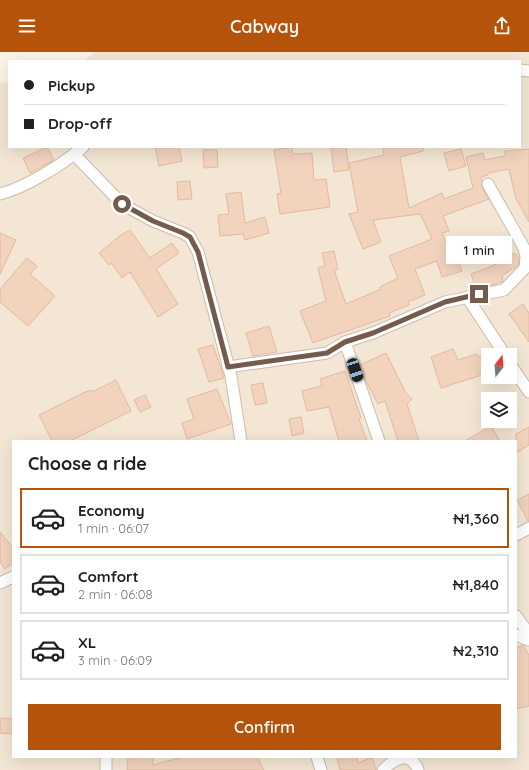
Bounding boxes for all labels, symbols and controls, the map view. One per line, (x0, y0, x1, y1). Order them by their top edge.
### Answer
icon: menu (16, 15, 38, 37)
text: Cabway (230, 15, 299, 38)
icon: share (491, 15, 513, 37)
text: Pickup (48, 76, 95, 95)
text: Drop-off (48, 114, 112, 133)
route start (113, 195, 131, 213)
callout: 1 min (446, 236, 512, 264)
text: 1 min (463, 242, 495, 258)
route end (470, 285, 488, 303)
north arrow (481, 348, 517, 384)
map controls (481, 348, 517, 428)
car (345, 357, 365, 383)
button: layers (481, 392, 517, 428)
text: Choose a ride (28, 452, 147, 475)
icon: car (30, 500, 66, 536)
text: Economy (78, 501, 145, 520)
text: ₦1,360 (453, 509, 499, 528)
text: 1 min · 06:07 (78, 520, 149, 536)
icon: car (30, 566, 66, 602)
text: Comfort (78, 567, 139, 586)
text: ₦1,840 (453, 575, 499, 594)
text: 2 min · 06:08 (78, 586, 152, 602)
icon: car (30, 632, 66, 668)
text: XL (78, 633, 96, 652)
text: ₦2,310 (453, 641, 499, 660)
text: 3 min · 06:09 (78, 652, 152, 668)
button: Confirm (28, 704, 501, 750)

